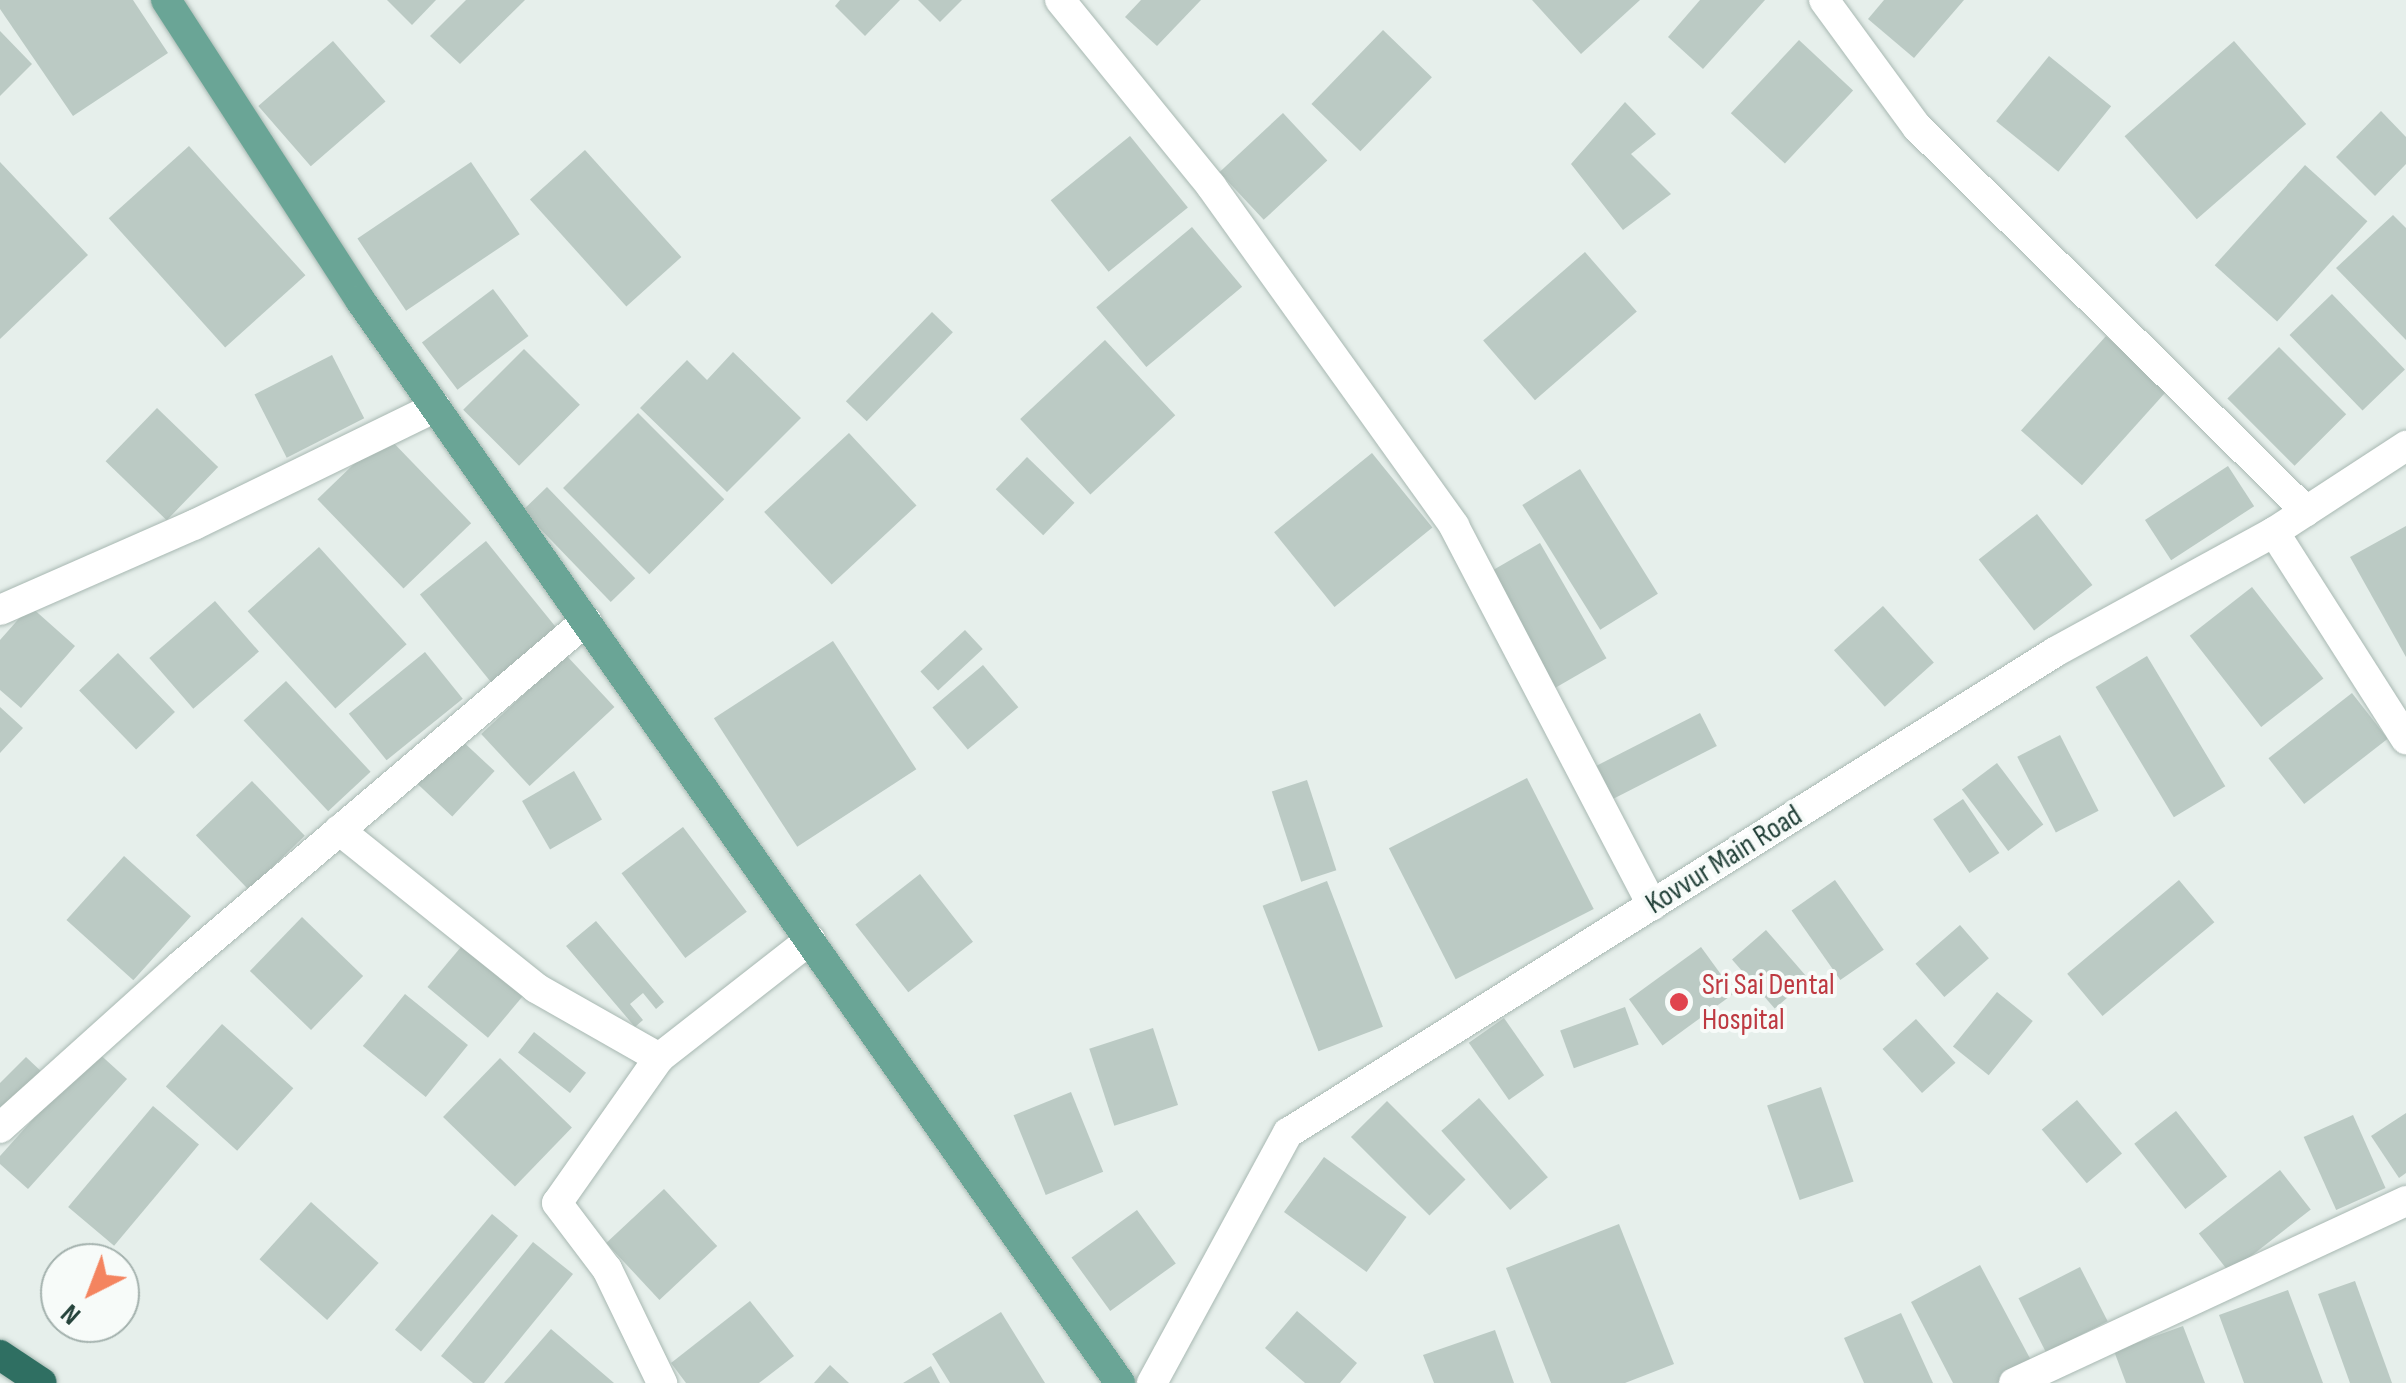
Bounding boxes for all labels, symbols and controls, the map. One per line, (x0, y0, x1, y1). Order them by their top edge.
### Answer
street label: Kovvur Main Road (1639, 798, 1809, 922)
place label: Sri Sai Dental Hospital (1702, 967, 1835, 1038)
marker: Sri Sai Dental Hospital (1666, 989, 1692, 1015)
north arrow (40, 1243, 140, 1343)
text: N (54, 1297, 88, 1331)

